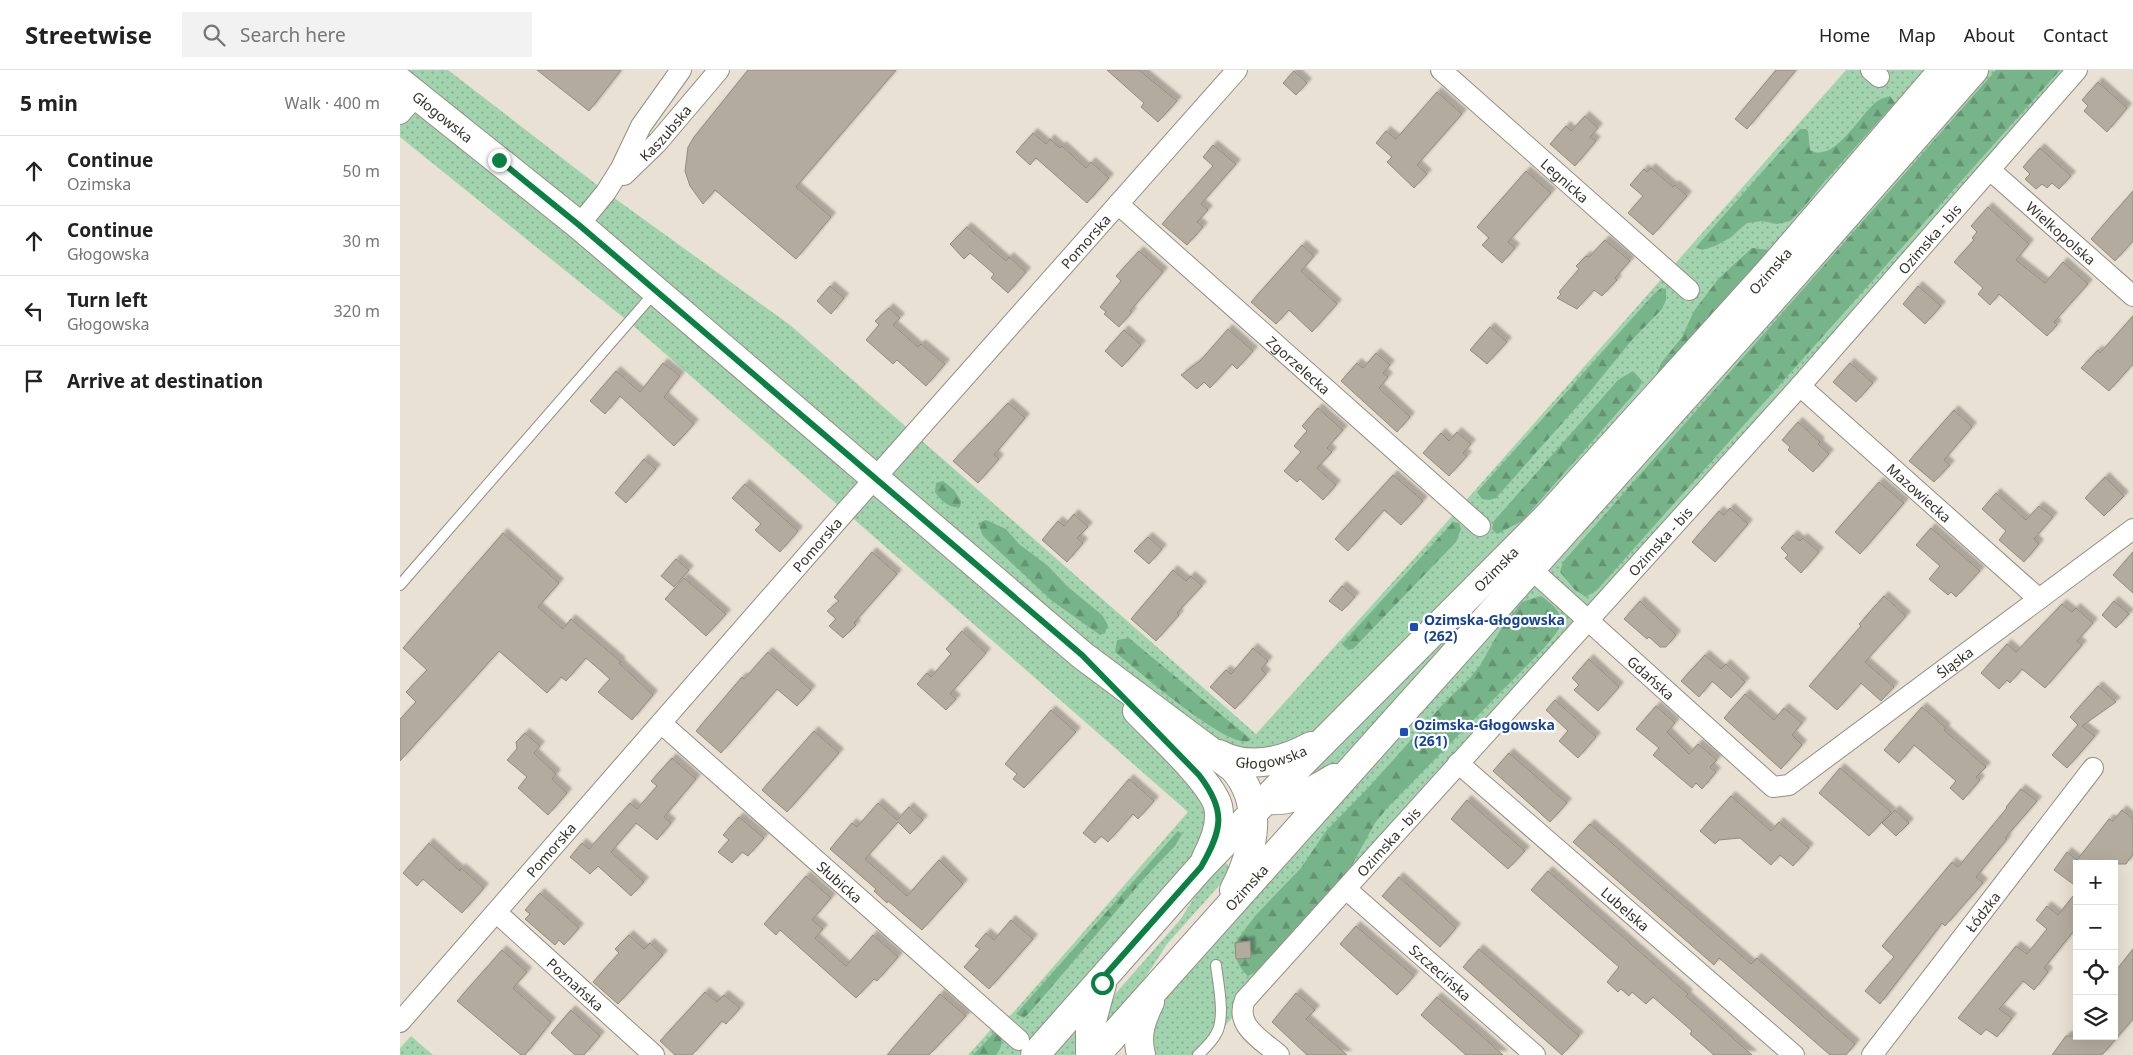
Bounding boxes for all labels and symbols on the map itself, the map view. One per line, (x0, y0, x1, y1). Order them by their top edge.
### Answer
street label: Głogowska (409, 86, 477, 146)
street label: Kaszubska (635, 101, 695, 165)
route end (488, 149, 511, 172)
street label: Legnicka (1537, 154, 1593, 207)
street label: Wielkopolska (2022, 197, 2100, 269)
street label: Ozimska - bis (1893, 199, 1965, 278)
street label: Pomorska (1056, 210, 1114, 272)
street label: Ozimska (1744, 243, 1795, 298)
street label: Zgorzelecka (1263, 331, 1335, 398)
street label: Mazowiecka (1883, 459, 1956, 526)
street label: Ozimska - bis (1624, 502, 1696, 580)
street label: Pomorska (788, 513, 846, 576)
street label: Ozimska (1469, 542, 1522, 595)
place label: Ozimska-Głogowska (262) (1424, 610, 1565, 645)
marker: Ozimska-Głogowska (262) (1408, 621, 1420, 633)
street label: Śląska (1932, 642, 1977, 682)
street label: Gdańska (1624, 651, 1679, 704)
place label: Ozimska-Głogowska (261) (1414, 715, 1555, 750)
marker: Ozimska-Głogowska (261) (1398, 726, 1410, 738)
street label: Głogowska (1234, 740, 1310, 772)
street label: Ozimska - bis (1352, 803, 1425, 880)
street label: Pomorska (522, 818, 580, 881)
street label: Słubicka (813, 856, 867, 907)
street label: Ozimska (1220, 860, 1272, 915)
street label: Lubelska (1597, 882, 1654, 935)
street label: Łódzka (1961, 887, 2004, 936)
street label: Szczecińska (1406, 940, 1476, 1005)
street label: Poznańska (543, 953, 608, 1015)
route start (1091, 972, 1114, 995)

